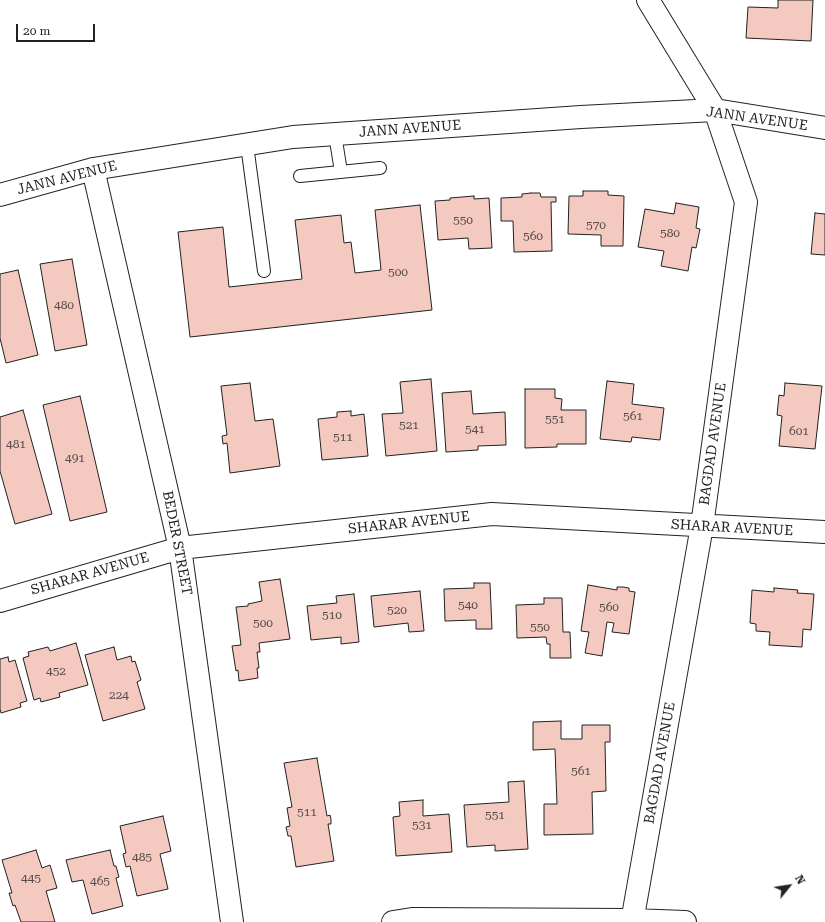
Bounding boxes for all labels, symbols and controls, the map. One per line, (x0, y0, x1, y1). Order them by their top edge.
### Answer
scale bar (18, 16, 97, 42)
text: 20 m (23, 24, 50, 38)
street label: JANN AVENUE (705, 104, 809, 134)
street label: JANN AVENUE (358, 117, 462, 141)
street label: JANN AVENUE (15, 157, 119, 199)
house number: 550 (453, 213, 473, 227)
house number: 570 (586, 218, 606, 232)
house number: 580 (660, 226, 680, 240)
house number: 560 (523, 229, 543, 243)
house number: 500 (388, 265, 408, 279)
house number: 480 (54, 298, 74, 312)
street label: BAGDAD AVENUE (696, 382, 730, 506)
house number: 561 (623, 409, 643, 423)
house number: 551 (545, 412, 565, 426)
house number: 521 (399, 418, 419, 432)
house number: 541 (465, 422, 485, 436)
house number: 601 (789, 424, 809, 438)
house number: 511 (333, 430, 353, 444)
house number: 481 (6, 437, 26, 451)
house number: 491 (65, 451, 85, 465)
street label: BEDER STREET (159, 489, 195, 597)
street label: SHARAR AVENUE (347, 508, 471, 538)
street label: SHARAR AVENUE (671, 516, 793, 540)
street label: SHARAR AVENUE (29, 549, 151, 599)
house number: 540 (458, 598, 478, 612)
house number: 560 (599, 600, 619, 614)
house number: 520 (387, 603, 407, 617)
house number: 510 (322, 608, 342, 622)
house number: 500 (253, 616, 273, 630)
house number: 550 (530, 620, 550, 634)
house number: 452 (46, 664, 66, 678)
house number: 224 (109, 688, 129, 702)
street label: BAGDAD AVENUE (641, 701, 679, 825)
house number: 561 (571, 764, 591, 778)
house number: 511 (297, 805, 317, 819)
house number: 551 (485, 808, 505, 822)
house number: 531 (412, 818, 432, 832)
house number: 485 (132, 850, 152, 864)
north arrow (769, 866, 809, 906)
house number: 445 (21, 871, 41, 885)
text: N (792, 873, 808, 887)
house number: 465 (90, 874, 110, 888)

